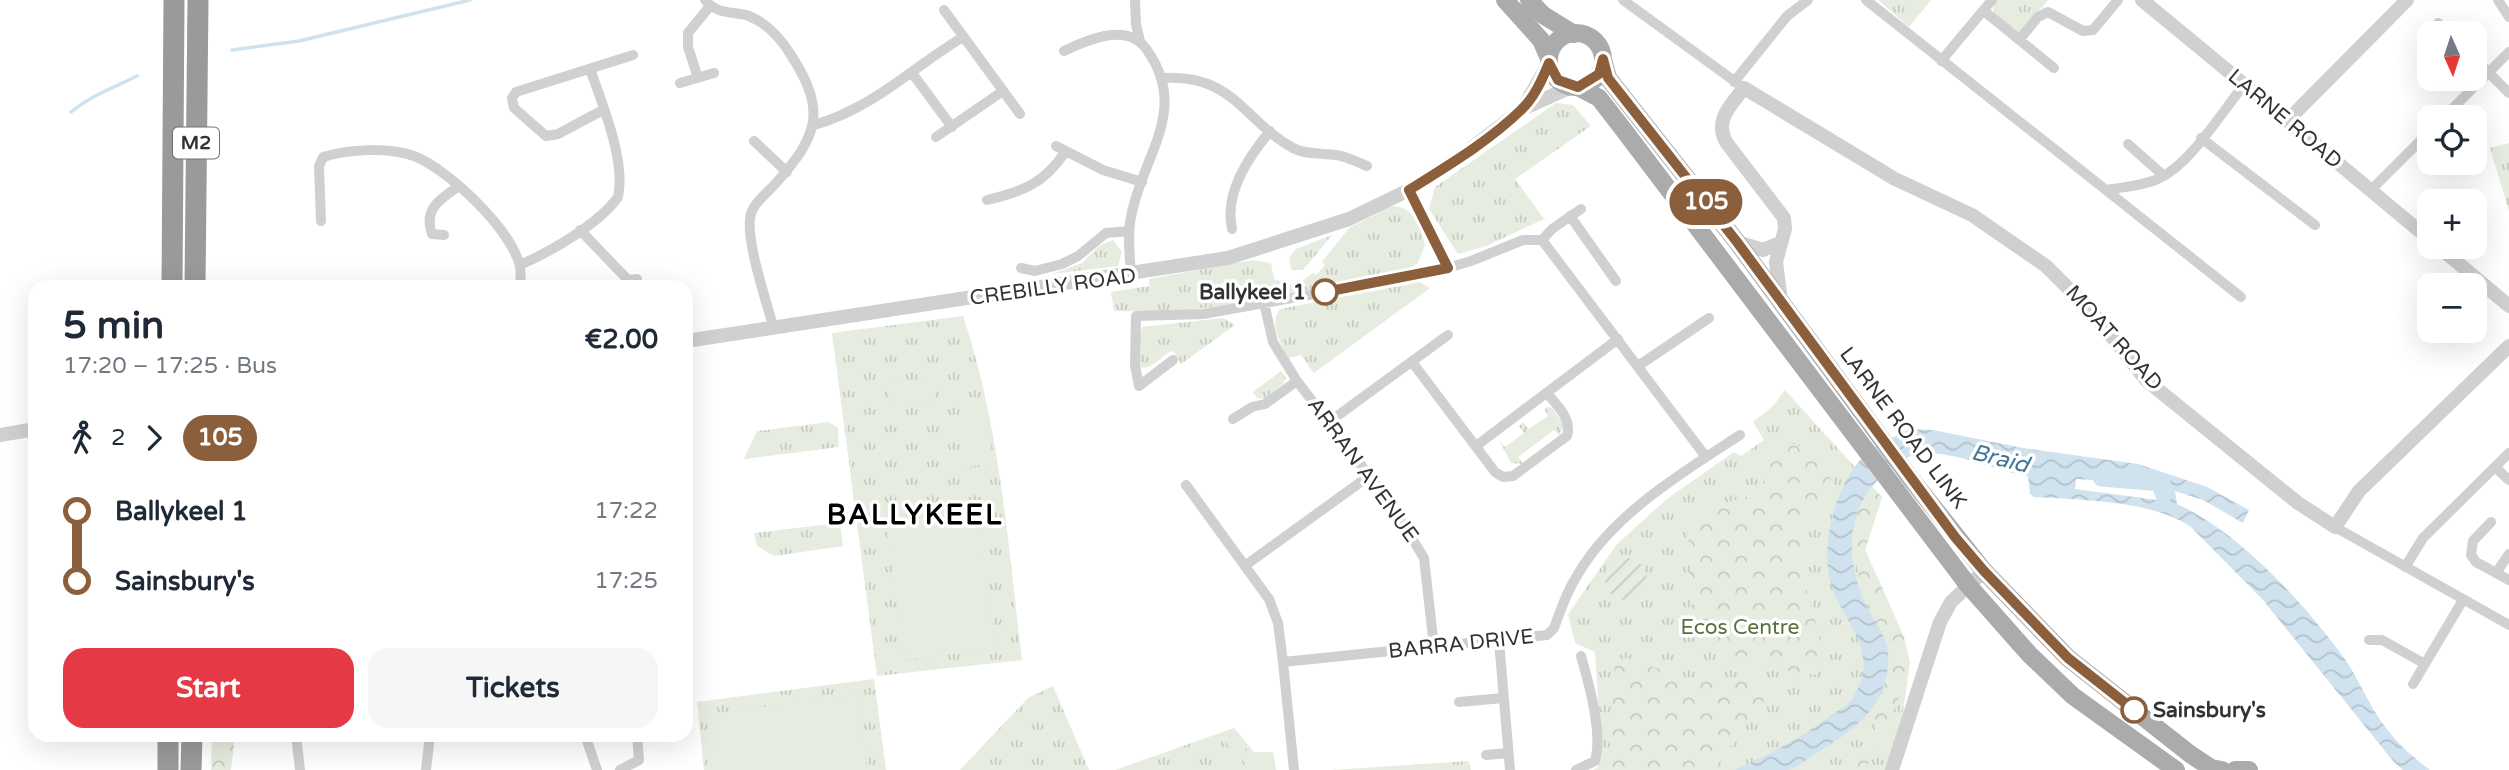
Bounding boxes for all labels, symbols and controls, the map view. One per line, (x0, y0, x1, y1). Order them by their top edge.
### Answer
north arrow (2417, 21, 2487, 91)
map controls (2417, 21, 2487, 343)
street label: LARNE ROAD (2223, 64, 2347, 174)
button: locate (2417, 105, 2487, 175)
road number: M2 (173, 127, 219, 158)
line badge: 105 (1666, 179, 1746, 225)
text: 105 (1683, 187, 1729, 216)
button: + (2417, 189, 2487, 259)
street label: CREBILLY ROAD (968, 263, 1138, 311)
button: − (2417, 273, 2487, 343)
marker: Ballykeel 1 (1312, 279, 1338, 305)
place label: Ballykeel 1 (1199, 280, 1306, 305)
street label: MOAT ROAD (2060, 280, 2168, 396)
text: 5 min (63, 303, 164, 349)
text: €2.00 (585, 324, 658, 355)
street label: LARNE ROAD LINK (1834, 342, 1972, 514)
text: 17:20 – 17:25 · Bus (63, 352, 277, 380)
street label: ARRAN AVENUE (1302, 393, 1424, 547)
icon: walk (63, 419, 101, 457)
icon: forward (135, 419, 173, 457)
text: 105 (197, 423, 243, 452)
text: 2 (111, 424, 125, 452)
water label: Braid (1969, 438, 2034, 480)
text: Ballykeel 1 (115, 496, 247, 527)
text: 17:22 (594, 497, 658, 525)
district label: BALLYKEEL (827, 498, 1003, 532)
text: Sainsbury's (115, 566, 255, 597)
text: 17:25 (594, 567, 658, 595)
park label: Ecos Centre (1681, 615, 1800, 640)
street label: BARRA DRIVE (1387, 624, 1535, 664)
button: Start (63, 648, 354, 728)
button: Tickets (368, 648, 658, 728)
marker: Sainsbury's (2121, 697, 2147, 723)
place label: Sainsbury's (2153, 698, 2266, 723)

